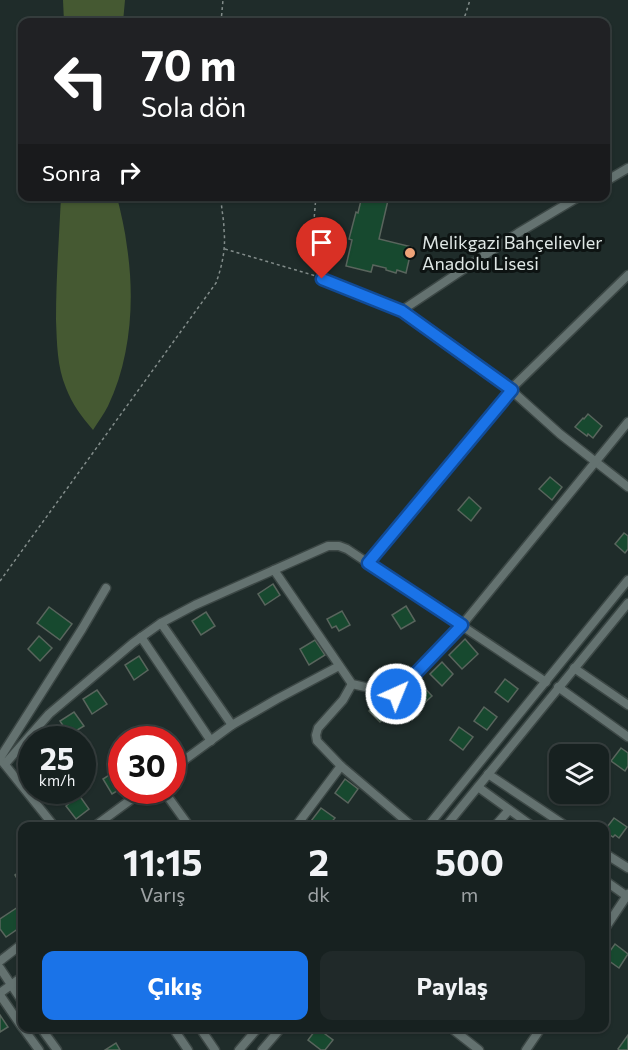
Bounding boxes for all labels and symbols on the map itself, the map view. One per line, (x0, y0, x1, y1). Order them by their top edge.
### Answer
pin (296, 217, 347, 279)
place label: Melikgazi Bahçelievler Anadolu Lisesi (422, 231, 602, 274)
marker: Melikgazi Bahçelievler Anadolu Lisesi (403, 246, 417, 260)
position arrow (364, 662, 428, 726)
speed limit sign: 30 (108, 726, 186, 804)

